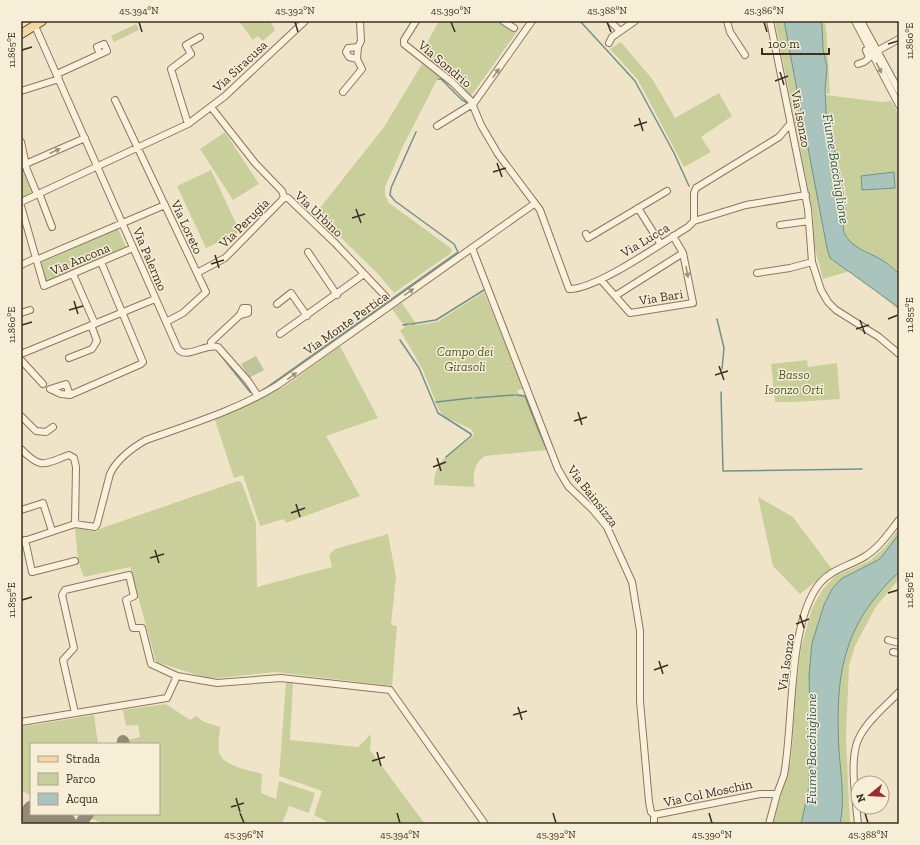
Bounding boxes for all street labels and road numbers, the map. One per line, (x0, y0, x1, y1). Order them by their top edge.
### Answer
street label: Via Siracusa (209, 37, 271, 96)
street label: Via Sondrio (415, 37, 475, 91)
street label: Via Isonzo (788, 88, 814, 149)
street label: Via Urbino (291, 187, 346, 240)
street label: Via Perugia (215, 195, 272, 252)
street label: Via Loreto (168, 197, 206, 257)
street label: Via Lucca (617, 219, 672, 261)
street label: Via Palermo (129, 224, 170, 293)
street label: Via Ancona (47, 240, 113, 279)
street label: Via Bari (637, 286, 684, 308)
street label: Via Monte Pertica (300, 288, 392, 358)
street label: Via Bainsizza (564, 461, 622, 530)
street label: Via Isonzo (774, 632, 797, 693)
street label: Via Col Moschin (661, 776, 754, 810)

